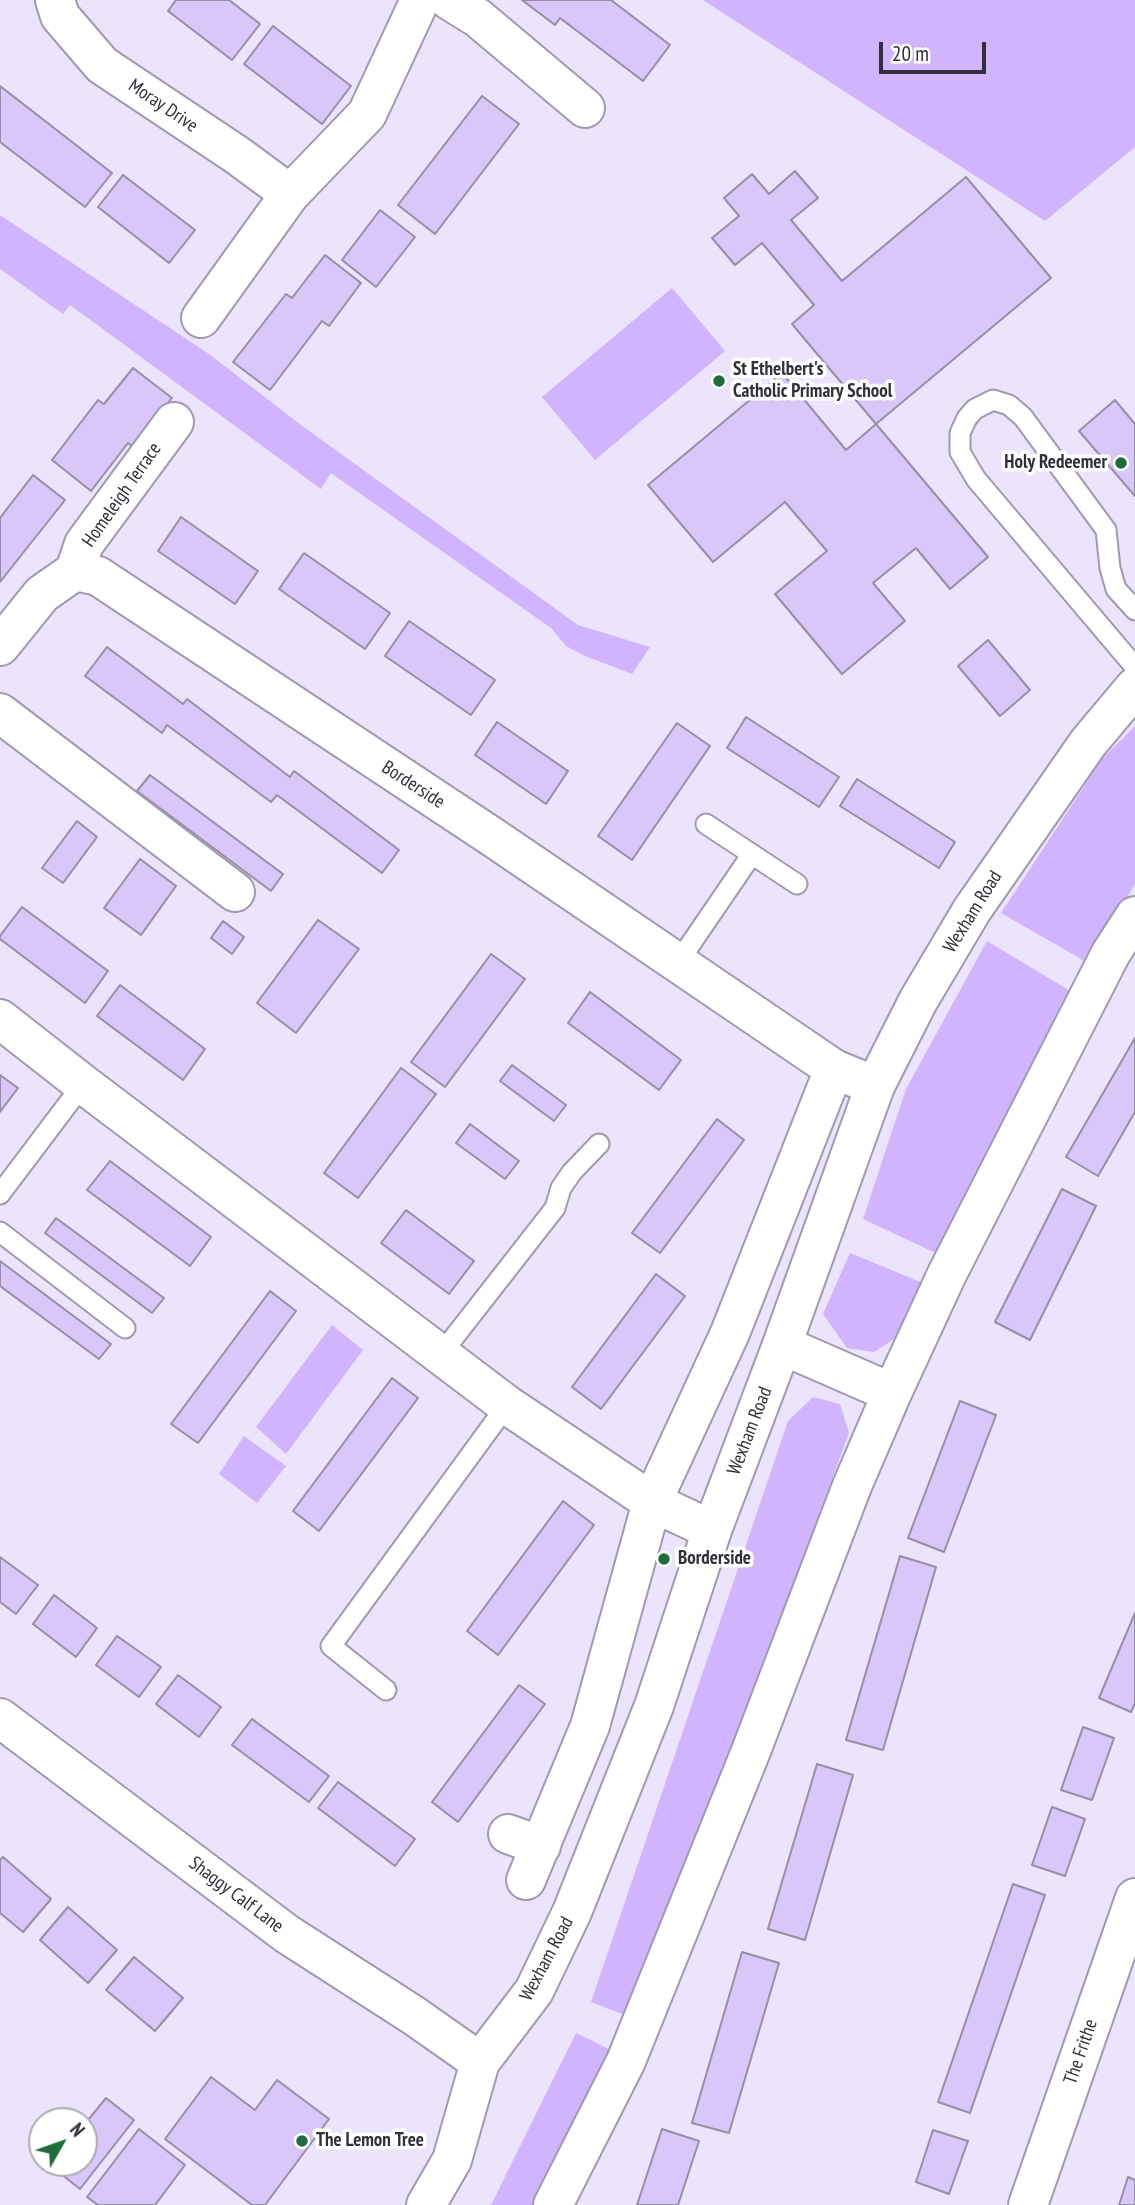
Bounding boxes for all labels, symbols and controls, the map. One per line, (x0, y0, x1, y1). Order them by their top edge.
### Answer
scale bar (883, 28, 990, 72)
text: 20 m (892, 40, 929, 67)
street label: Moray Drive (124, 75, 202, 137)
place label: St Ethelbert's Catholic Primary School (733, 359, 892, 403)
marker: St Ethelbert's Catholic Primary School (711, 373, 727, 389)
street label: Homeleigh Terrace (78, 438, 166, 552)
place label: Holy Redeemer (1004, 452, 1107, 474)
marker: Holy Redeemer (1113, 455, 1129, 471)
street label: Borderside (377, 756, 449, 814)
street label: Wexham Road (939, 867, 1007, 957)
street label: Wexham Road (723, 1384, 777, 1478)
place label: Borderside (678, 1548, 751, 1570)
marker: Borderside (656, 1551, 672, 1567)
street label: Shaggy Calf Lane (184, 1852, 288, 1938)
street label: Wexham Road (515, 1913, 579, 2005)
street label: The Frithe (1059, 2016, 1103, 2088)
north arrow (28, 2107, 98, 2177)
text: N (65, 2118, 90, 2141)
place label: The Lemon Tree (316, 2130, 424, 2152)
marker: The Lemon Tree (294, 2133, 310, 2149)

